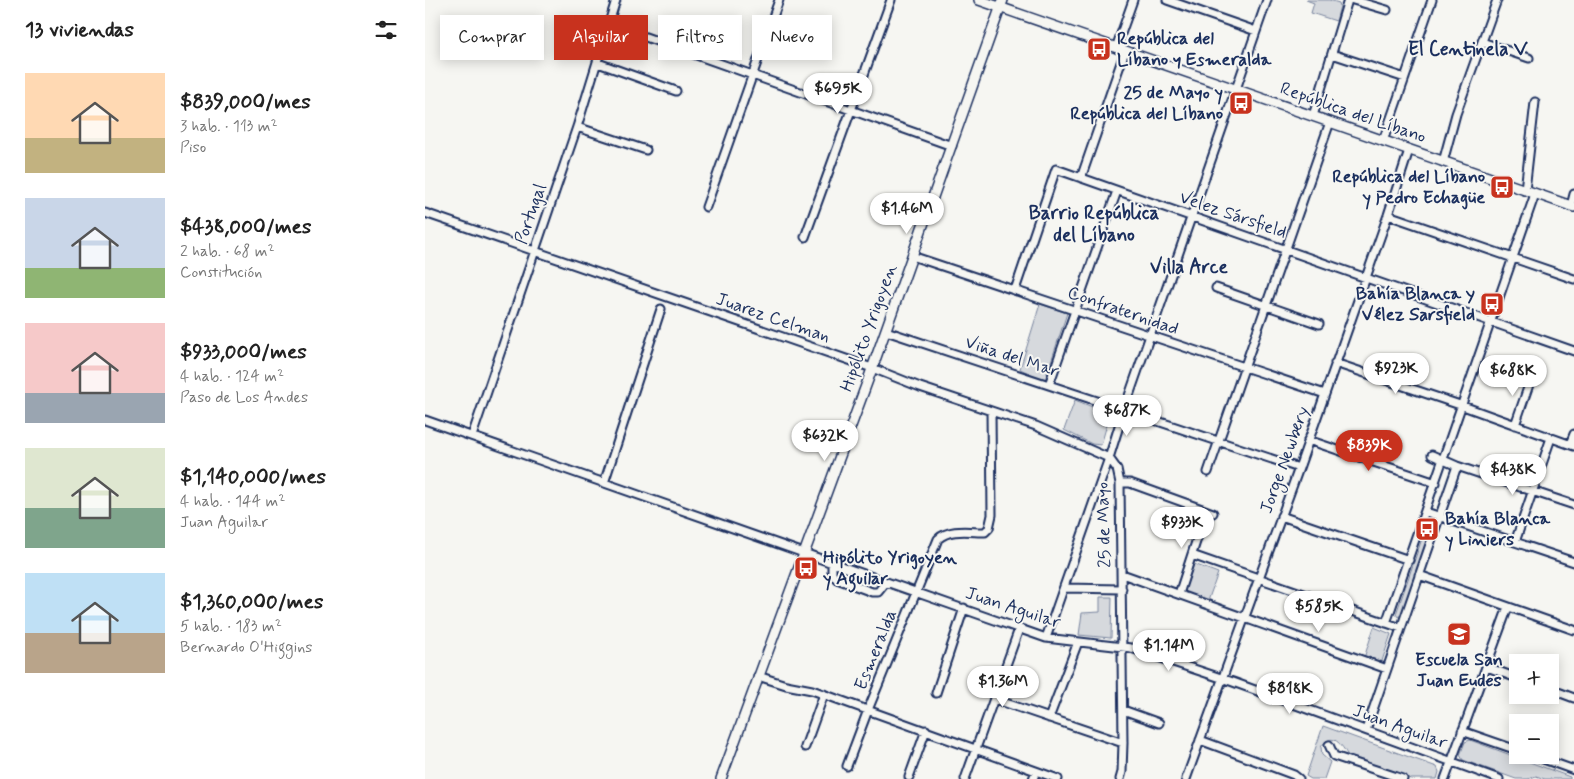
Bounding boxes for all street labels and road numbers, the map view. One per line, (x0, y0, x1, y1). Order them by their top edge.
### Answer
street label: República del Líbano (1277, 77, 1429, 149)
street label: Portugal (509, 181, 553, 247)
street label: Velez Sársfield (1176, 185, 1290, 245)
street label: Hipólito Yrigoyen (835, 261, 903, 395)
street label: Confraternidad (1064, 281, 1182, 341)
street label: Juarez Celman (713, 287, 833, 349)
street label: Viña del Mar (962, 330, 1063, 384)
street label: Jorge Newbery (1254, 403, 1316, 517)
street label: 25 de Mayo (1091, 482, 1117, 568)
street label: Juan Aguilar (962, 581, 1064, 636)
street label: Esmeralda (849, 606, 903, 694)
street label: Juan Aguilar (1349, 699, 1451, 756)

